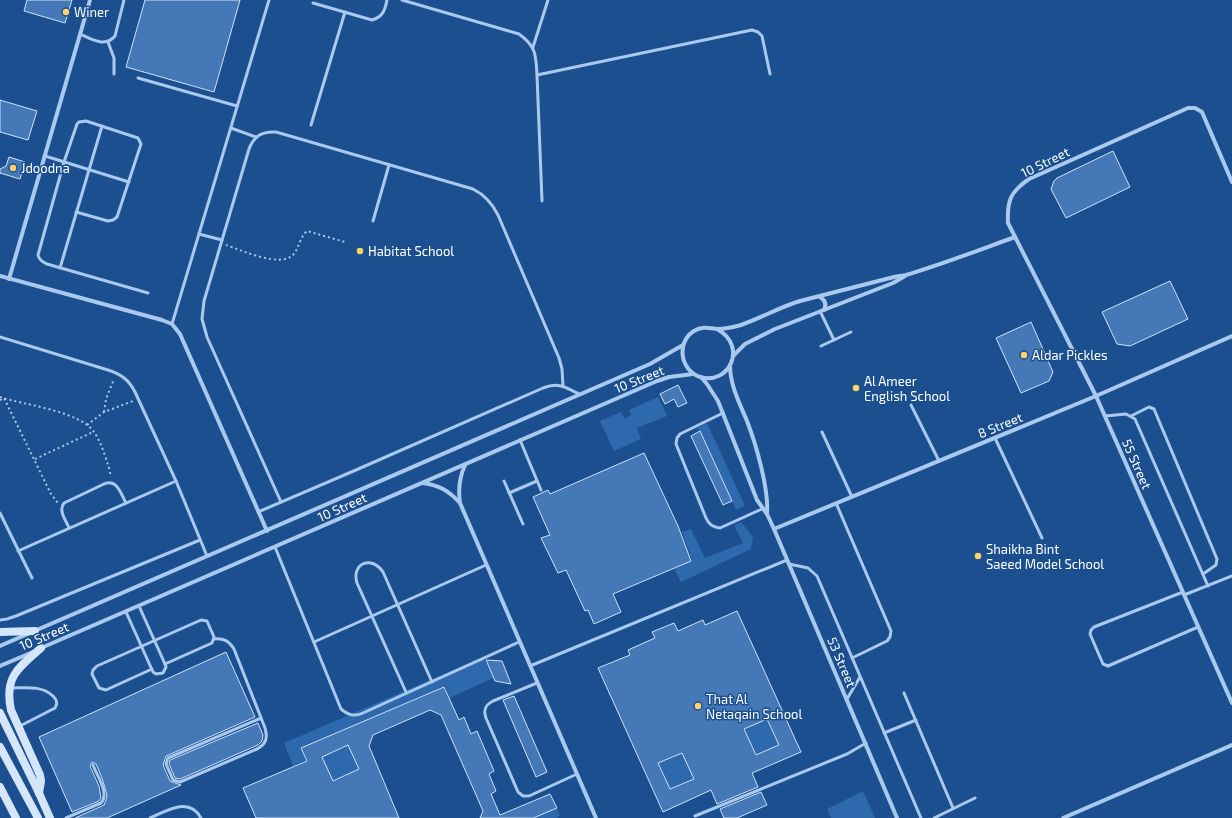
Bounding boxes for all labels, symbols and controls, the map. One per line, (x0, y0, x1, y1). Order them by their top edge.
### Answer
place label: Winer (74, 4, 109, 20)
marker: Winer (61, 7, 71, 17)
street label: 10 Street (1018, 143, 1072, 181)
place label: Jdoodna (21, 160, 70, 176)
marker: Jdoodna (8, 163, 18, 173)
place label: Habitat School (368, 243, 454, 259)
marker: Habitat School (355, 246, 365, 256)
place label: Aldar Pickles (1032, 347, 1108, 363)
marker: Aldar Pickles (1019, 350, 1029, 360)
street label: 10 Street (612, 362, 666, 396)
place label: Al Ameer English School (864, 373, 950, 404)
marker: Al Ameer English School (851, 383, 861, 393)
street label: 8 Street (975, 409, 1025, 441)
street label: 55 Street (1119, 437, 1155, 491)
street label: 10 Street (315, 489, 369, 525)
place label: Shaikha Bint Saeed Model School (986, 541, 1104, 572)
marker: Shaikha Bint Saeed Model School (973, 551, 983, 561)
street label: 10 Street (17, 618, 71, 654)
street label: 53 Street (824, 634, 860, 690)
place label: That Al Netaqain School (706, 691, 802, 722)
marker: That Al Netaqain School (693, 701, 703, 711)

